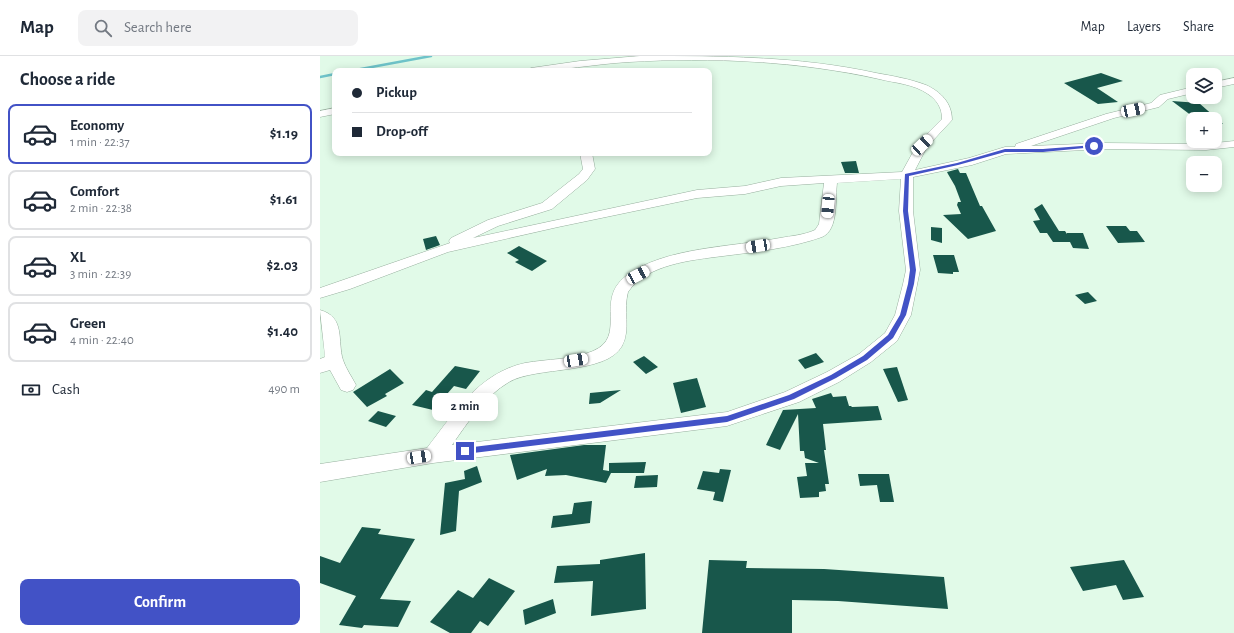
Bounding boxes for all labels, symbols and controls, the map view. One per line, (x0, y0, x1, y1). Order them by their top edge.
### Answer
search box (78, 10, 358, 46)
icon: search (92, 17, 114, 39)
text: Map (20, 18, 54, 37)
text: Search here (124, 20, 192, 35)
text: Map (1080, 20, 1105, 34)
text: Layers (1127, 20, 1161, 34)
text: Share (1183, 20, 1214, 34)
map controls (1186, 68, 1222, 192)
button: layers (1186, 68, 1222, 104)
text: Choose a ride (20, 71, 115, 89)
text: Pickup (376, 85, 417, 100)
car (1120, 102, 1146, 118)
button: + (1186, 112, 1222, 148)
icon: car (22, 116, 58, 152)
text: Economy (70, 118, 124, 133)
text: Drop-off (376, 124, 428, 139)
text: $1.19 (270, 126, 298, 141)
car (909, 132, 935, 158)
text: 1 min · 22:37 (70, 136, 130, 149)
route start (1085, 137, 1103, 155)
button: − (1186, 156, 1222, 192)
icon: car (22, 182, 58, 218)
text: Comfort (70, 184, 119, 199)
text: $1.61 (270, 192, 298, 207)
car (821, 194, 835, 218)
text: 2 min · 22:38 (70, 202, 132, 215)
car (745, 238, 771, 254)
icon: car (22, 248, 58, 284)
text: XL (70, 250, 86, 265)
text: $2.03 (266, 258, 298, 273)
car (625, 264, 651, 286)
text: 3 min · 22:39 (70, 268, 131, 281)
icon: car (22, 314, 58, 350)
text: Green (70, 316, 106, 331)
text: $1.40 (267, 324, 298, 339)
text: 4 min · 22:40 (70, 334, 134, 347)
car (563, 352, 589, 368)
icon: cash (20, 379, 42, 401)
text: Cash (52, 382, 80, 397)
text: 490 m (268, 383, 300, 396)
callout: 2 min (432, 393, 498, 421)
text: 2 min (451, 400, 479, 413)
route end (456, 442, 474, 460)
car (406, 449, 432, 465)
button: Confirm (20, 579, 300, 625)

